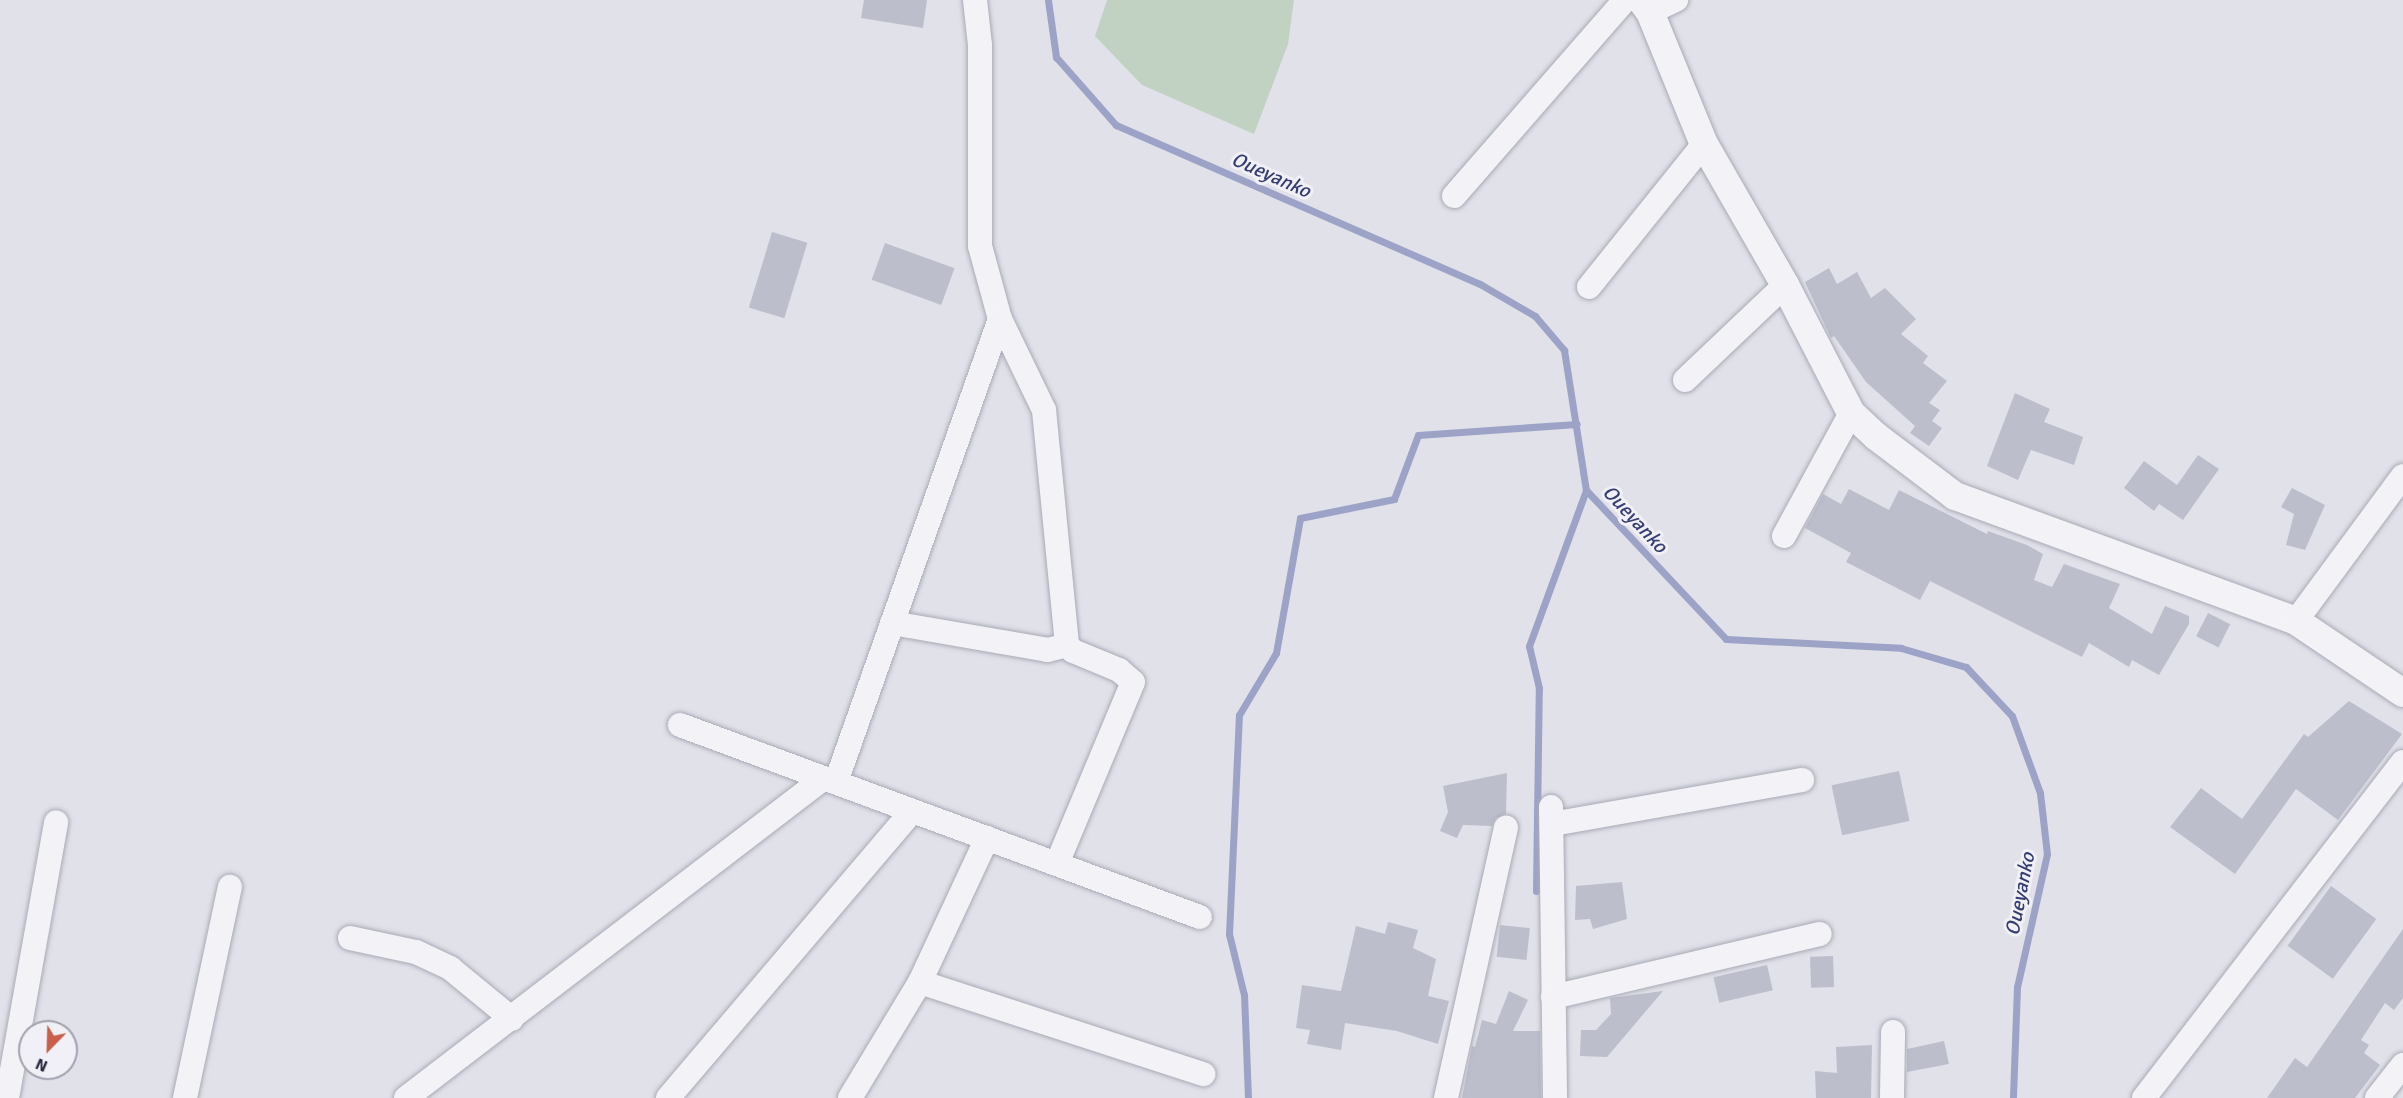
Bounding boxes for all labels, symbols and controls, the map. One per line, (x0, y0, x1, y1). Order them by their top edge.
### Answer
water label: Oueyanko (1228, 147, 1314, 203)
water label: Oueyanko (1598, 480, 1672, 558)
water label: Oueyanko (2000, 850, 2040, 938)
north arrow (18, 1020, 78, 1080)
text: N (33, 1053, 51, 1076)

